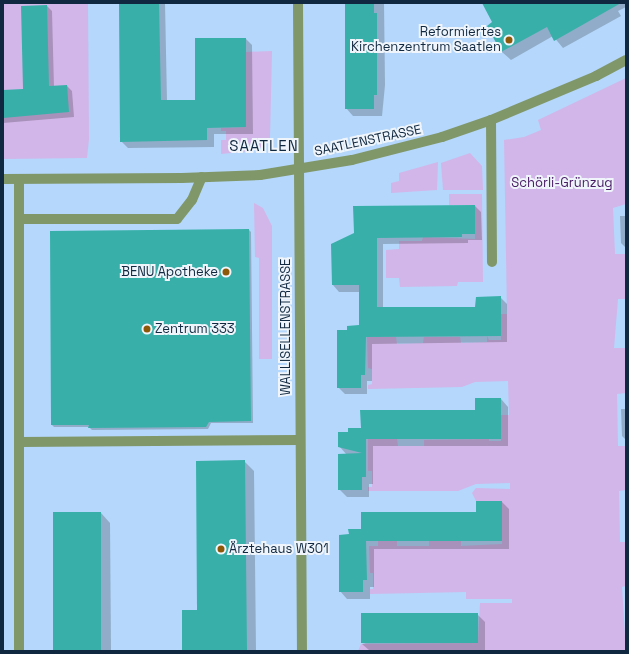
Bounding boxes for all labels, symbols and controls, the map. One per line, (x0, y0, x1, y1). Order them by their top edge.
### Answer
place label: Reformiertes Kirchenzentrum Saatlen (351, 25, 501, 56)
marker: Reformiertes Kirchenzentrum Saatlen (504, 35, 514, 45)
street label: SAATLENSTRASSE (313, 122, 423, 160)
district label: SAATLEN (229, 137, 299, 155)
park label: Schörli-Grünzug (511, 175, 613, 191)
street label: WALLISELLENSTRASSE (278, 259, 294, 395)
place label: BENU Apotheke (121, 264, 218, 280)
marker: BENU Apotheke (221, 267, 231, 277)
place label: Zentrum 333 (155, 321, 235, 337)
marker: Zentrum 333 (142, 324, 152, 334)
place label: Ärztehaus W301 (229, 541, 329, 557)
marker: Ärztehaus W301 (216, 544, 226, 554)

